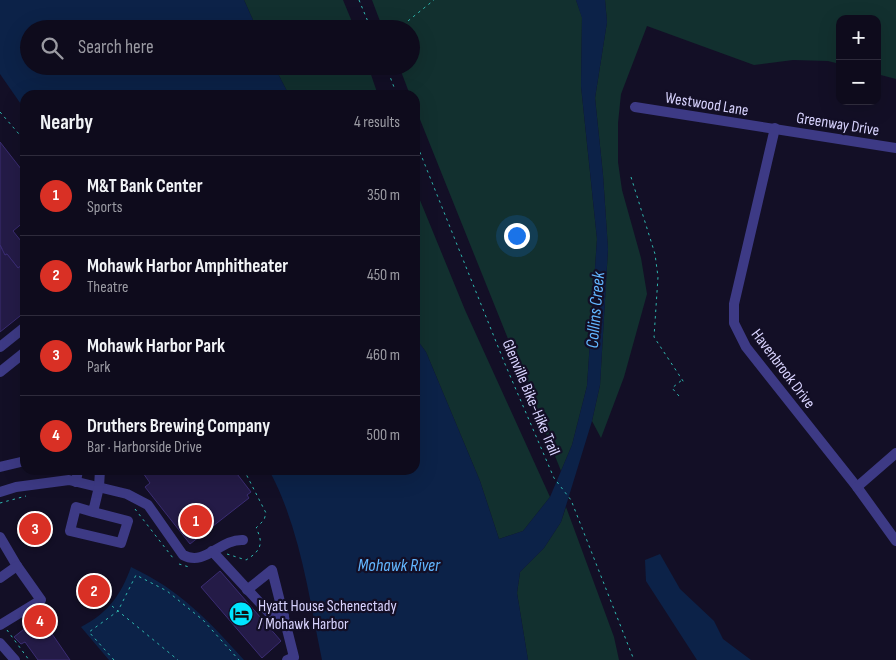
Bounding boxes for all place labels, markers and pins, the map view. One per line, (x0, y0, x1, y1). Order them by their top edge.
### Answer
pin: 1 (180, 502, 212, 540)
pin: 3 (19, 510, 51, 548)
pin: 2 (78, 572, 110, 610)
place label: Hyatt House Schenectady / Mohawk Harbor (258, 597, 397, 634)
hotel icon: Hyatt House Schenectady / Mohawk Harbor (228, 601, 254, 627)
pin: 4 (24, 602, 56, 640)

